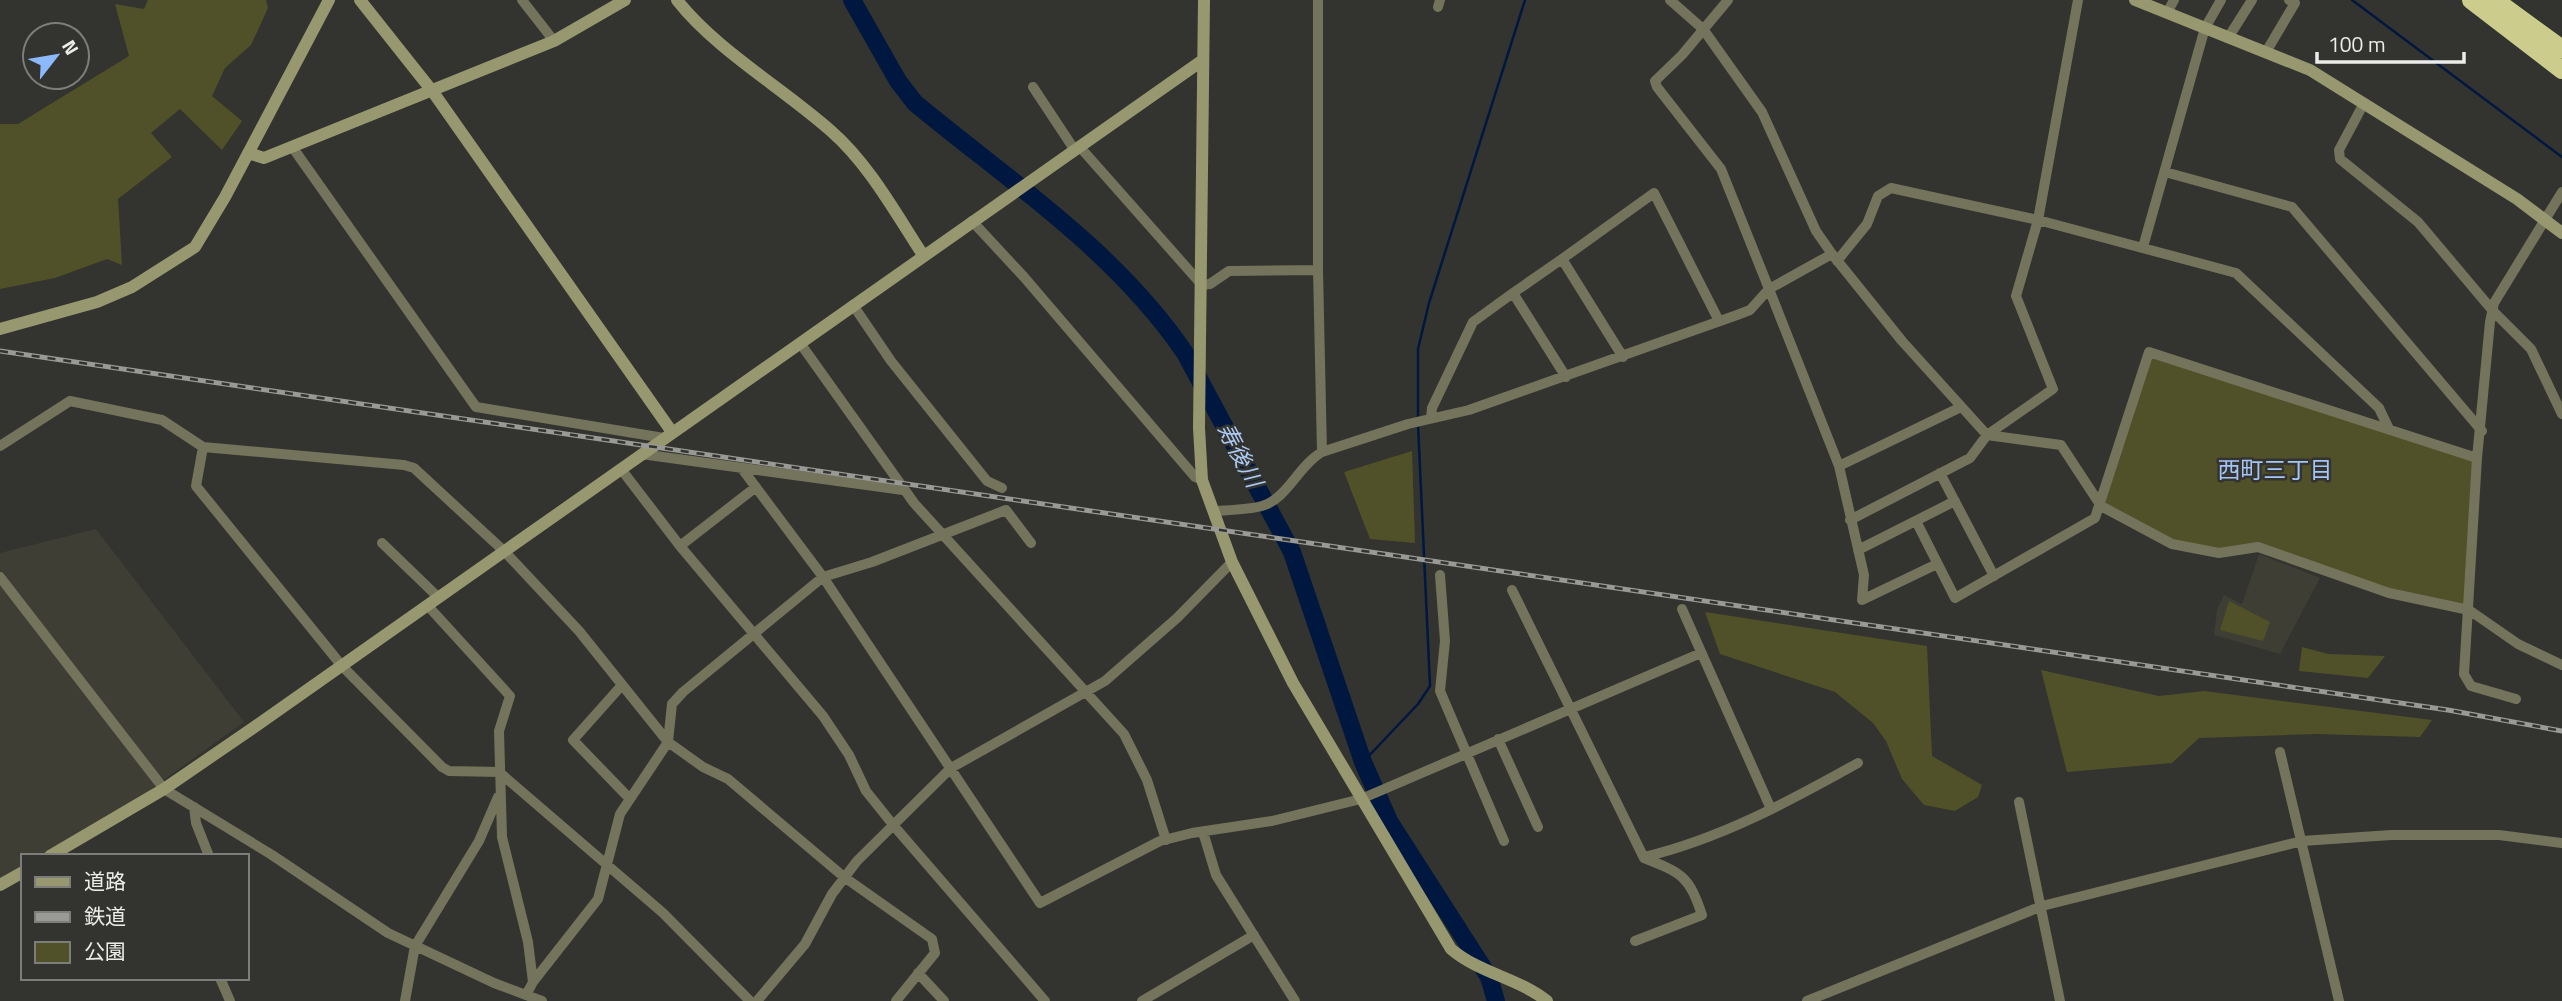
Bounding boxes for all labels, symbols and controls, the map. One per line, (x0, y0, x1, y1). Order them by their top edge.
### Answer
north arrow (21, 21, 91, 91)
scale bar (2317, 21, 2464, 65)
text: 100 m (2328, 28, 2385, 60)
text: N (55, 34, 87, 60)
water label: 寿後川 (1209, 416, 1273, 496)
district label: 西町三丁目 (2218, 452, 2333, 487)
legend (21, 854, 248, 980)
text: 道路 (84, 865, 126, 897)
text: 鉄道 (84, 900, 126, 932)
text: 公園 (84, 935, 126, 967)

